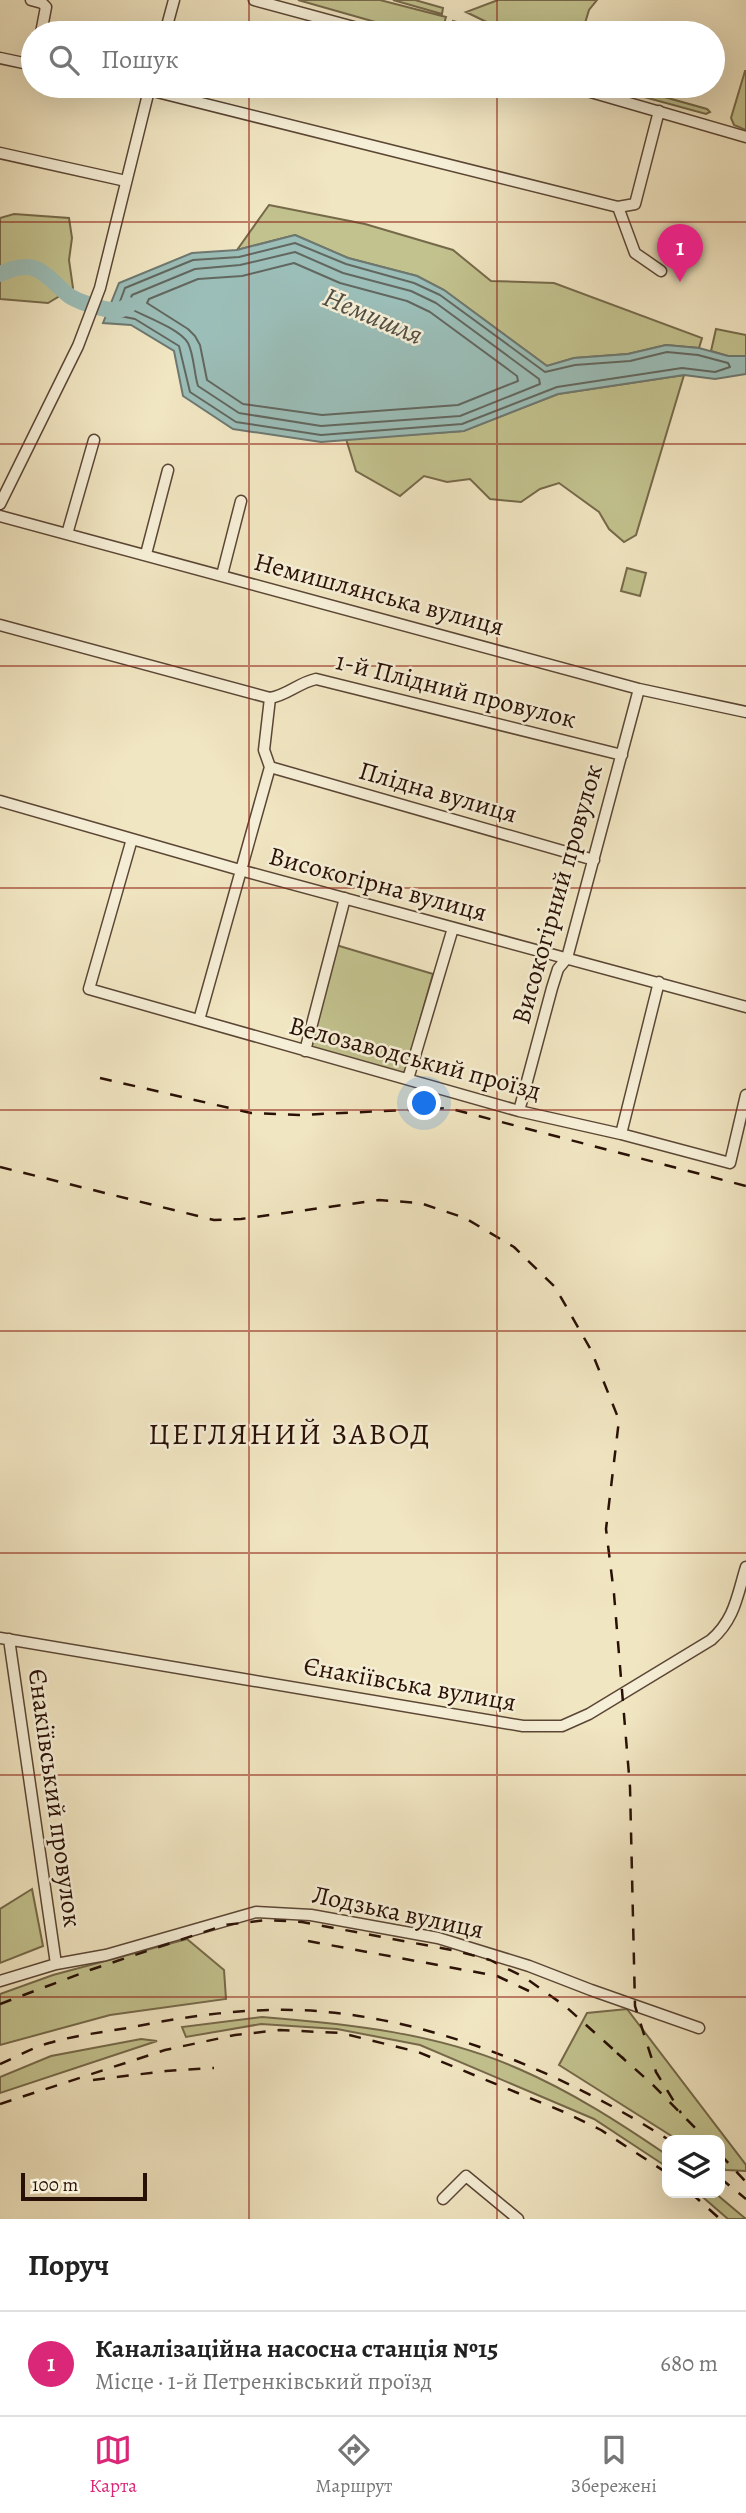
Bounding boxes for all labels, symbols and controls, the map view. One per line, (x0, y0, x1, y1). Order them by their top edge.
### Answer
search box (21, 21, 725, 98)
icon: search (45, 41, 83, 79)
text: Пошук (101, 42, 179, 77)
pin: 1 (657, 224, 703, 282)
water label: Немишля (317, 278, 429, 354)
street label: Немишлянська вулиця (250, 544, 508, 644)
street label: 1-й Плідний провулок (332, 643, 580, 737)
street label: Плідна вулиця (355, 753, 521, 831)
street label: Високогірний провулок (503, 760, 611, 1028)
street label: Високогірна вулиця (265, 838, 491, 930)
street label: Велозаводський проїзд (285, 1008, 545, 1108)
your location (407, 1086, 441, 1120)
district label: ЦЕГЛЯНИЙ ЗАВОД (149, 1414, 431, 1454)
street label: Єнакіївська вулиця (301, 1648, 519, 1720)
street label: Єнакіївський провулок (20, 1667, 90, 1929)
street label: Лодзька вулиця (309, 1877, 487, 1947)
map controls (662, 2135, 725, 2198)
button: layers (662, 2135, 725, 2198)
scale bar (21, 2170, 147, 2202)
text: 100 m (32, 2172, 78, 2198)
text: Поруч (28, 2245, 109, 2285)
text: Каналізаційна насосна станція №15 (95, 2331, 498, 2366)
text: 1 (47, 2348, 55, 2379)
text: 680 m (660, 2348, 718, 2379)
text: Місце · 1-й Петренківський проїзд (95, 2366, 432, 2397)
tab: Карта (89, 2431, 137, 2499)
tab: Маршрут (316, 2431, 392, 2499)
tab: Збережені (571, 2431, 657, 2499)

